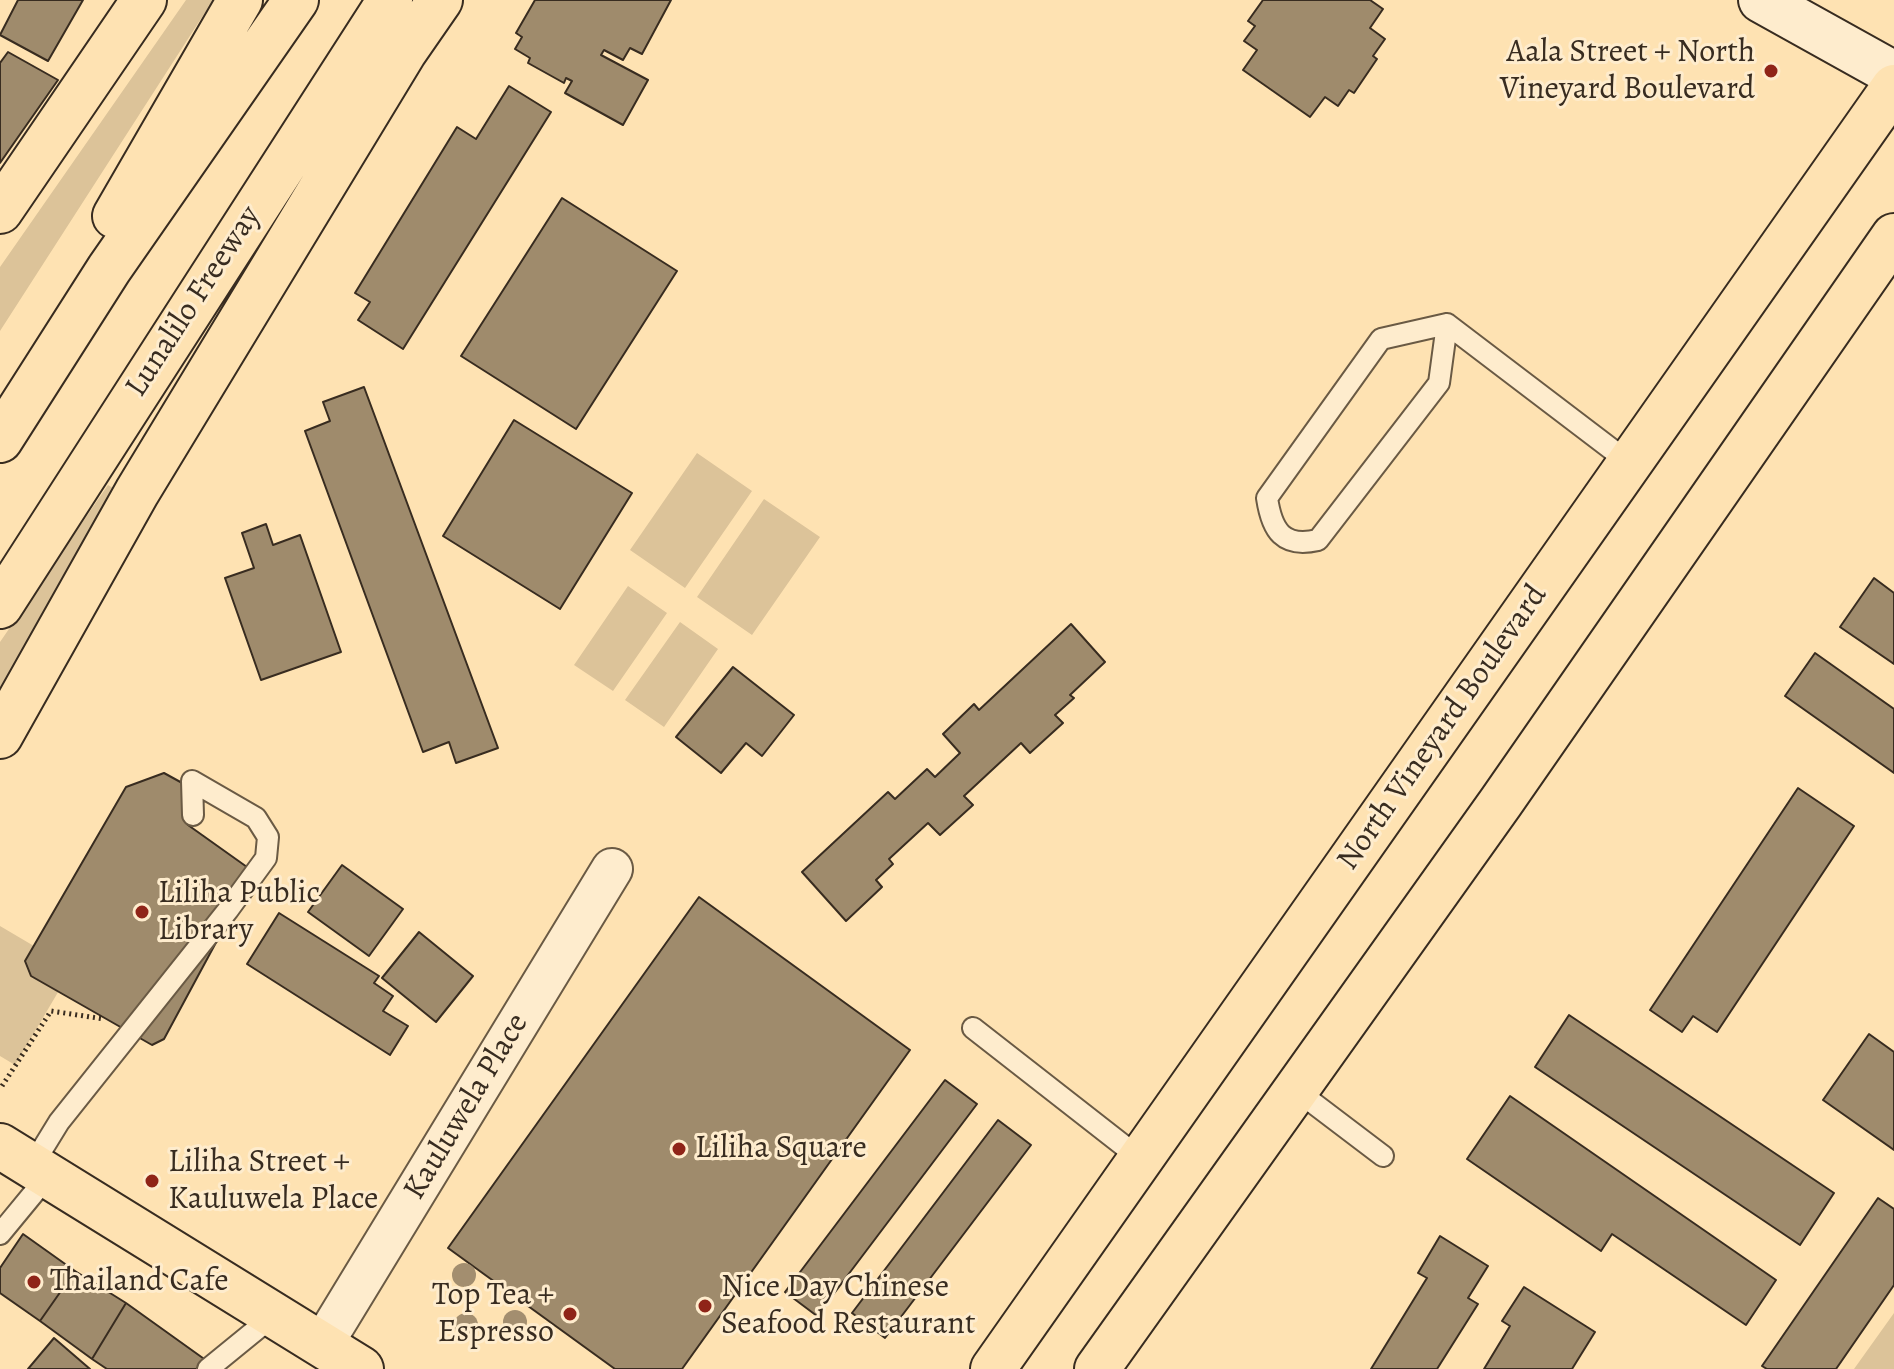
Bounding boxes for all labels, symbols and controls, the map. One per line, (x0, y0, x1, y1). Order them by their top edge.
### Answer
place label: Aala Street + North Vineyard Boulevard (1500, 34, 1755, 109)
marker: Aala Street + North Vineyard Boulevard (1762, 62, 1780, 80)
street label: Lunalilo Freeway (118, 199, 270, 405)
street label: North Vineyard Boulevard (1330, 578, 1556, 878)
place label: Liliha Public Library (158, 875, 320, 950)
marker: Liliha Public Library (133, 903, 151, 921)
street label: Kauluwela Place (396, 1007, 538, 1207)
place label: Liliha Square (695, 1130, 867, 1168)
marker: Liliha Square (670, 1140, 688, 1158)
place label: Liliha Street + Kauluwela Place (168, 1144, 378, 1219)
marker: Liliha Street + Kauluwela Place (143, 1172, 161, 1190)
place label: Thailand Cafe (50, 1263, 229, 1301)
place label: Nice Day Chinese Seafood Restaurant (721, 1269, 975, 1344)
marker: Thailand Cafe (25, 1273, 43, 1291)
place label: Top Tea + Espresso (432, 1277, 554, 1352)
marker: Nice Day Chinese Seafood Restaurant (696, 1297, 714, 1315)
marker: Top Tea + Espresso (561, 1305, 579, 1323)

